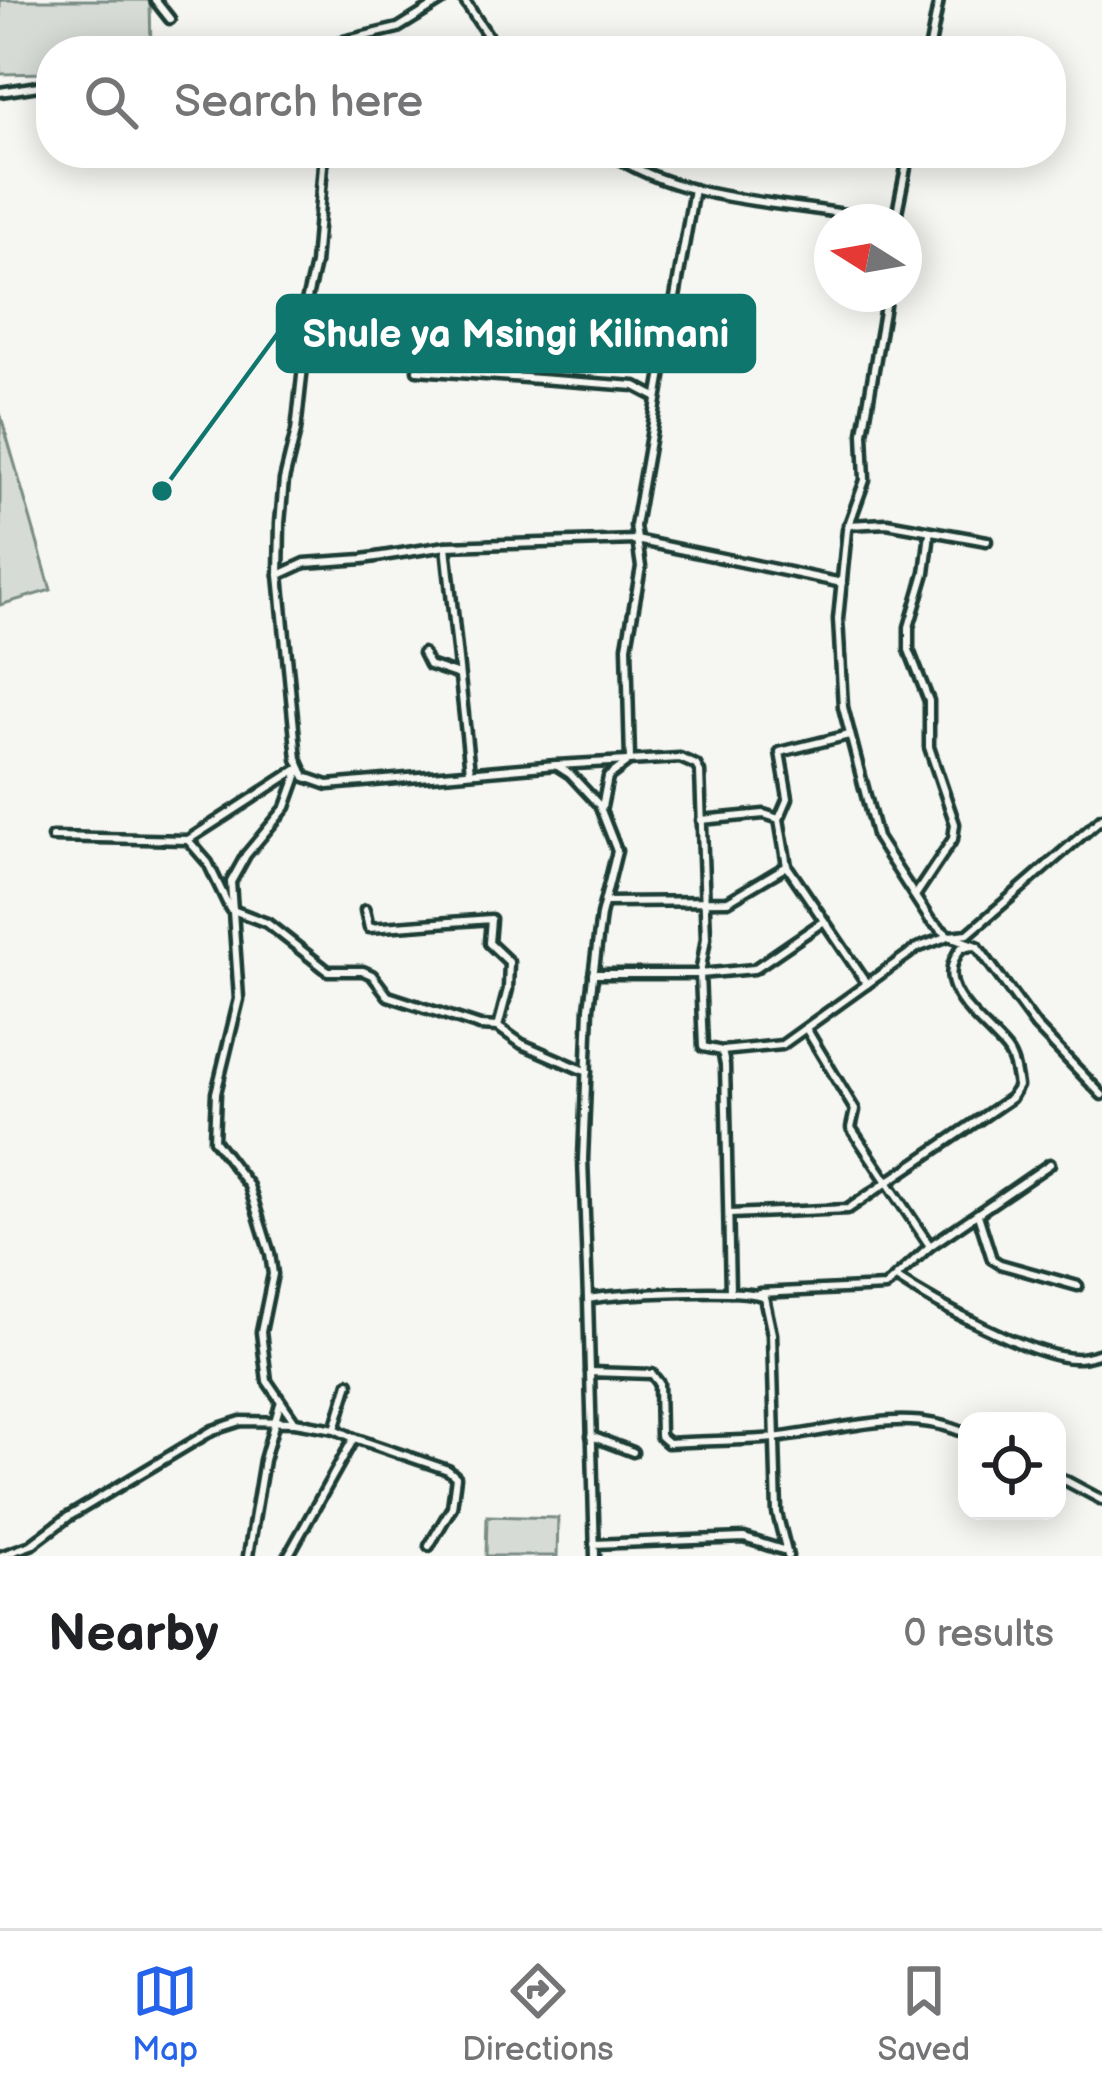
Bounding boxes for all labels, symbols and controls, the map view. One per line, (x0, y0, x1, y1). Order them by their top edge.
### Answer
search box (36, 36, 1066, 168)
icon: search (78, 69, 144, 135)
text: Search here (174, 75, 423, 130)
north arrow (814, 204, 922, 312)
callout: Shule ya Msingi Kilimani (278, 296, 754, 371)
text: Shule ya Msingi Kilimani (303, 312, 729, 359)
map controls (958, 1412, 1066, 1520)
button: locate (958, 1412, 1066, 1520)
text: Nearby (48, 1604, 219, 1665)
text: 0 results (903, 1611, 1054, 1658)
tab: Map (132, 1958, 198, 2070)
tab: Directions (462, 1958, 614, 2070)
tab: Saved (877, 1958, 970, 2070)

